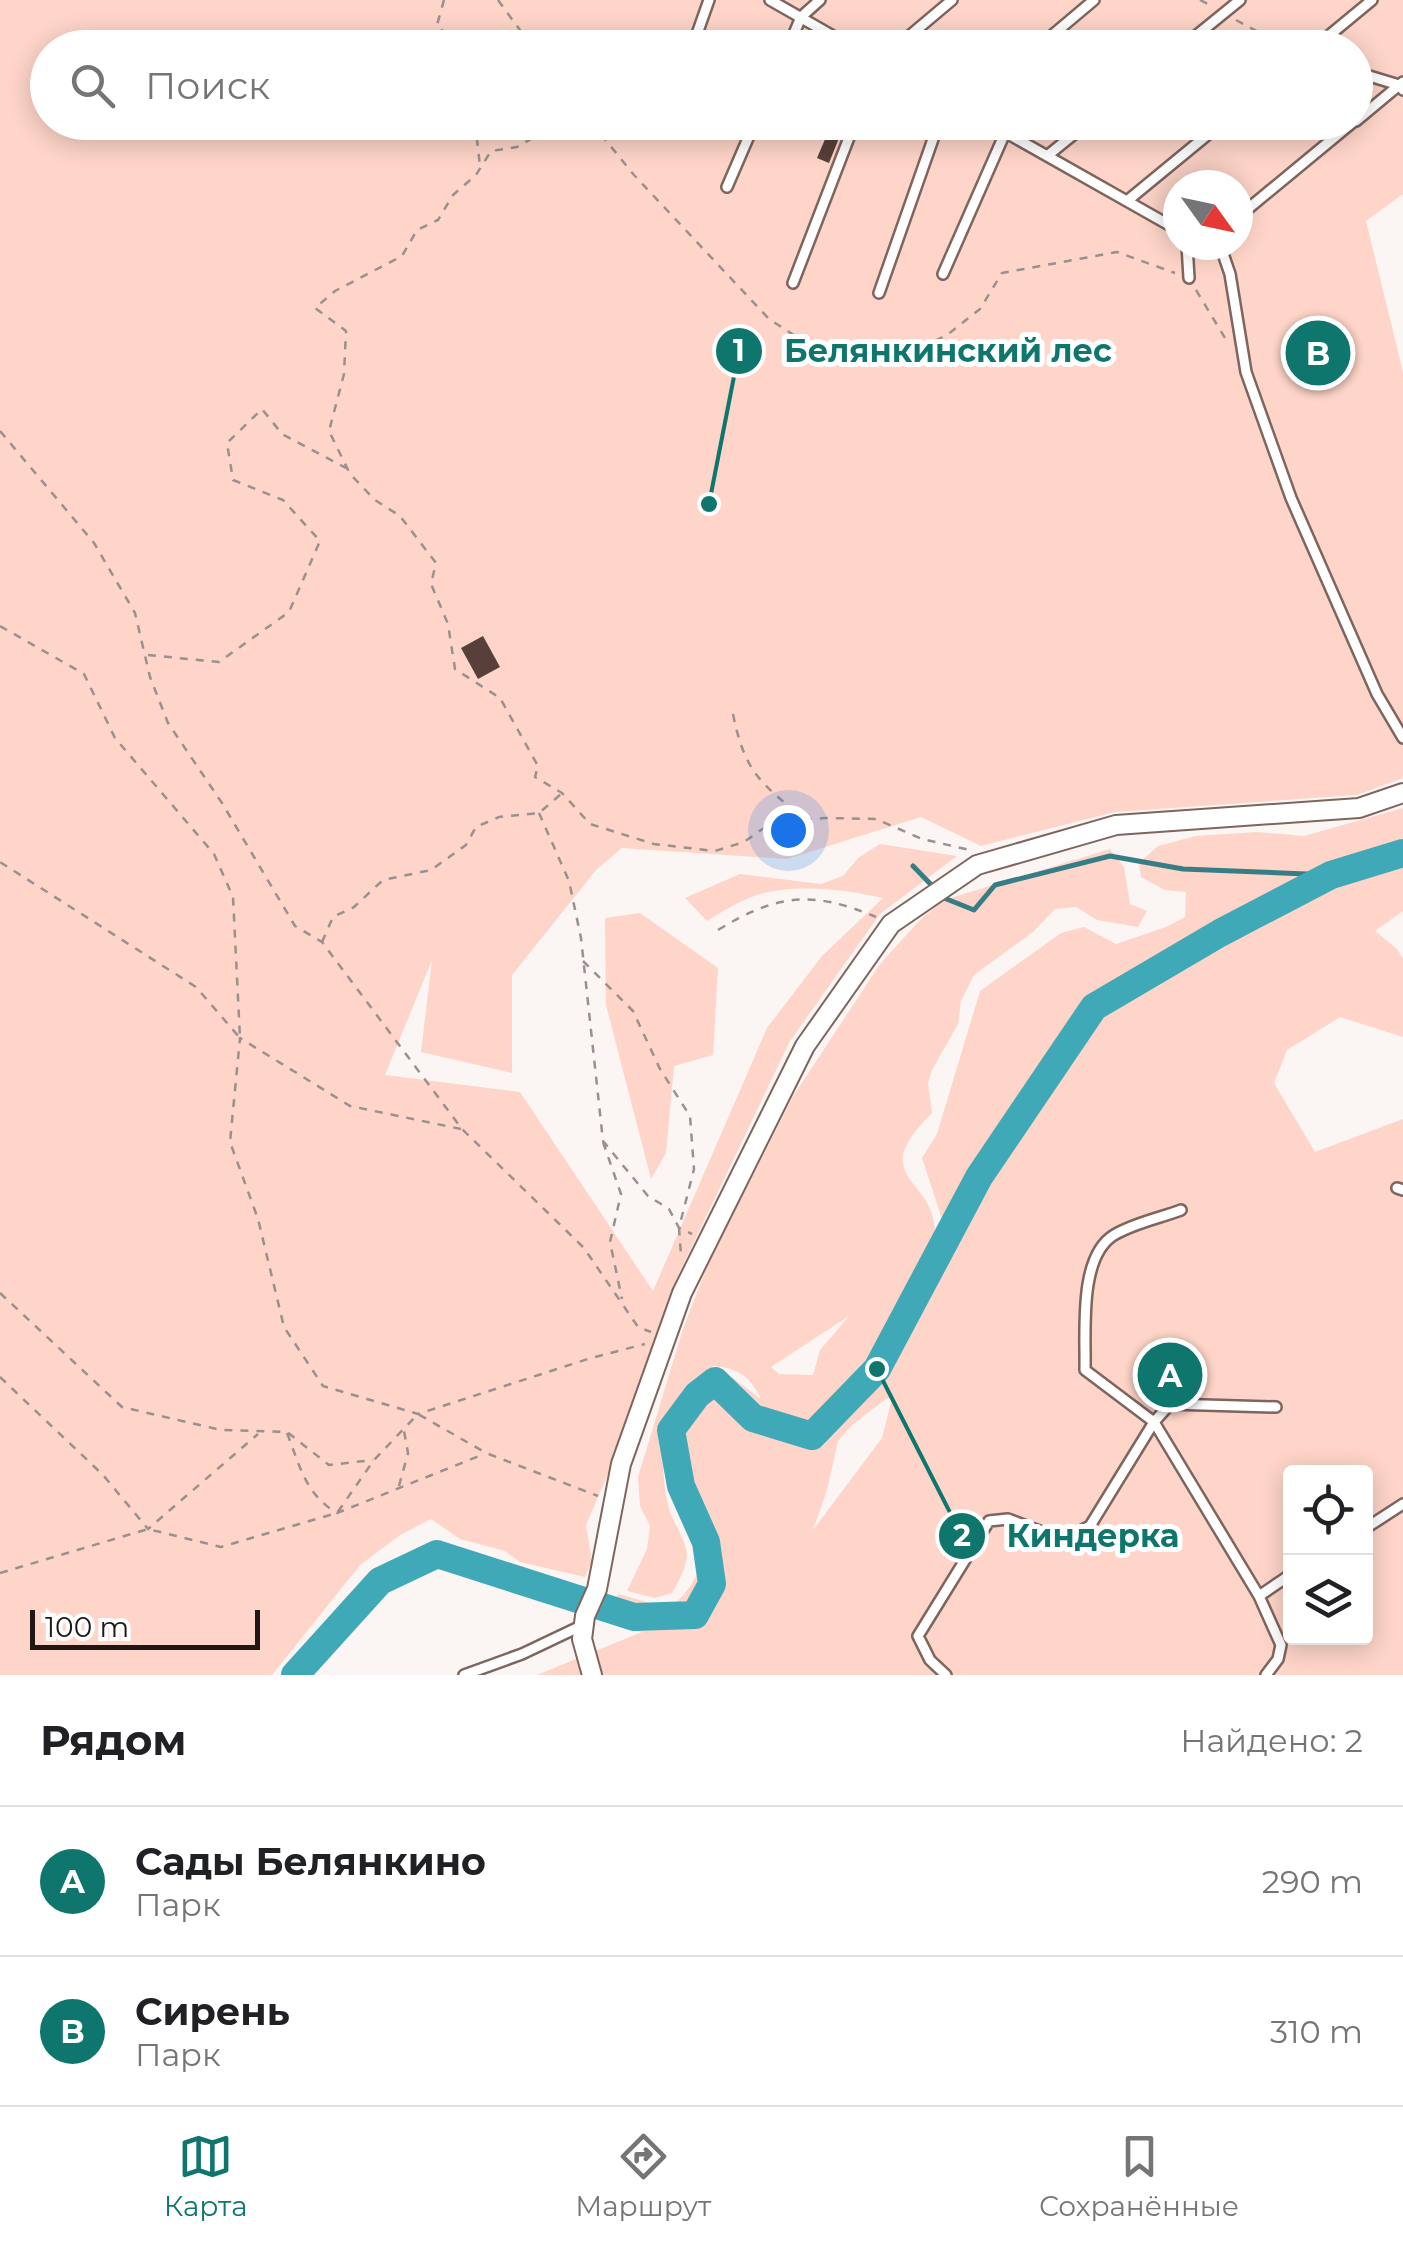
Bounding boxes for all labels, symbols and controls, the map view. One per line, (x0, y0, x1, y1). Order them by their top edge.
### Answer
search box (30, 30, 1373, 140)
icon: search (65, 58, 120, 113)
text: Поиск (145, 62, 270, 109)
north arrow (1163, 170, 1253, 260)
pin: B (1286, 316, 1350, 390)
callout: Белянкинский лес (714, 320, 1132, 382)
text: Белянкинский лес (784, 331, 1112, 370)
text: 1 (733, 332, 745, 369)
your location (763, 805, 814, 856)
pin: A (1138, 1338, 1202, 1412)
map controls (1283, 1465, 1373, 1645)
button: locate (1283, 1465, 1373, 1555)
callout: Киндерка (937, 1505, 1200, 1567)
text: Киндерка (1007, 1516, 1179, 1555)
text: 2 (953, 1517, 971, 1554)
button: layers (1283, 1555, 1373, 1645)
scale bar (30, 1605, 260, 1650)
text: 100 m (45, 1610, 129, 1644)
text: Рядом (40, 1714, 187, 1766)
text: Найдено: 2 (1180, 1721, 1363, 1760)
text: Сады Белянкино (135, 1838, 486, 1885)
text: A (60, 1862, 85, 1901)
text: 290 m (1262, 1862, 1363, 1901)
text: Парк (135, 1885, 221, 1924)
text: Сирень (135, 1988, 290, 2035)
text: B (60, 2012, 85, 2051)
text: 310 m (1270, 2012, 1363, 2051)
text: Парк (135, 2035, 221, 2074)
tab: Карта (164, 2129, 248, 2223)
tab: Маршрут (575, 2129, 711, 2223)
tab: Сохранённые (1039, 2129, 1239, 2223)

